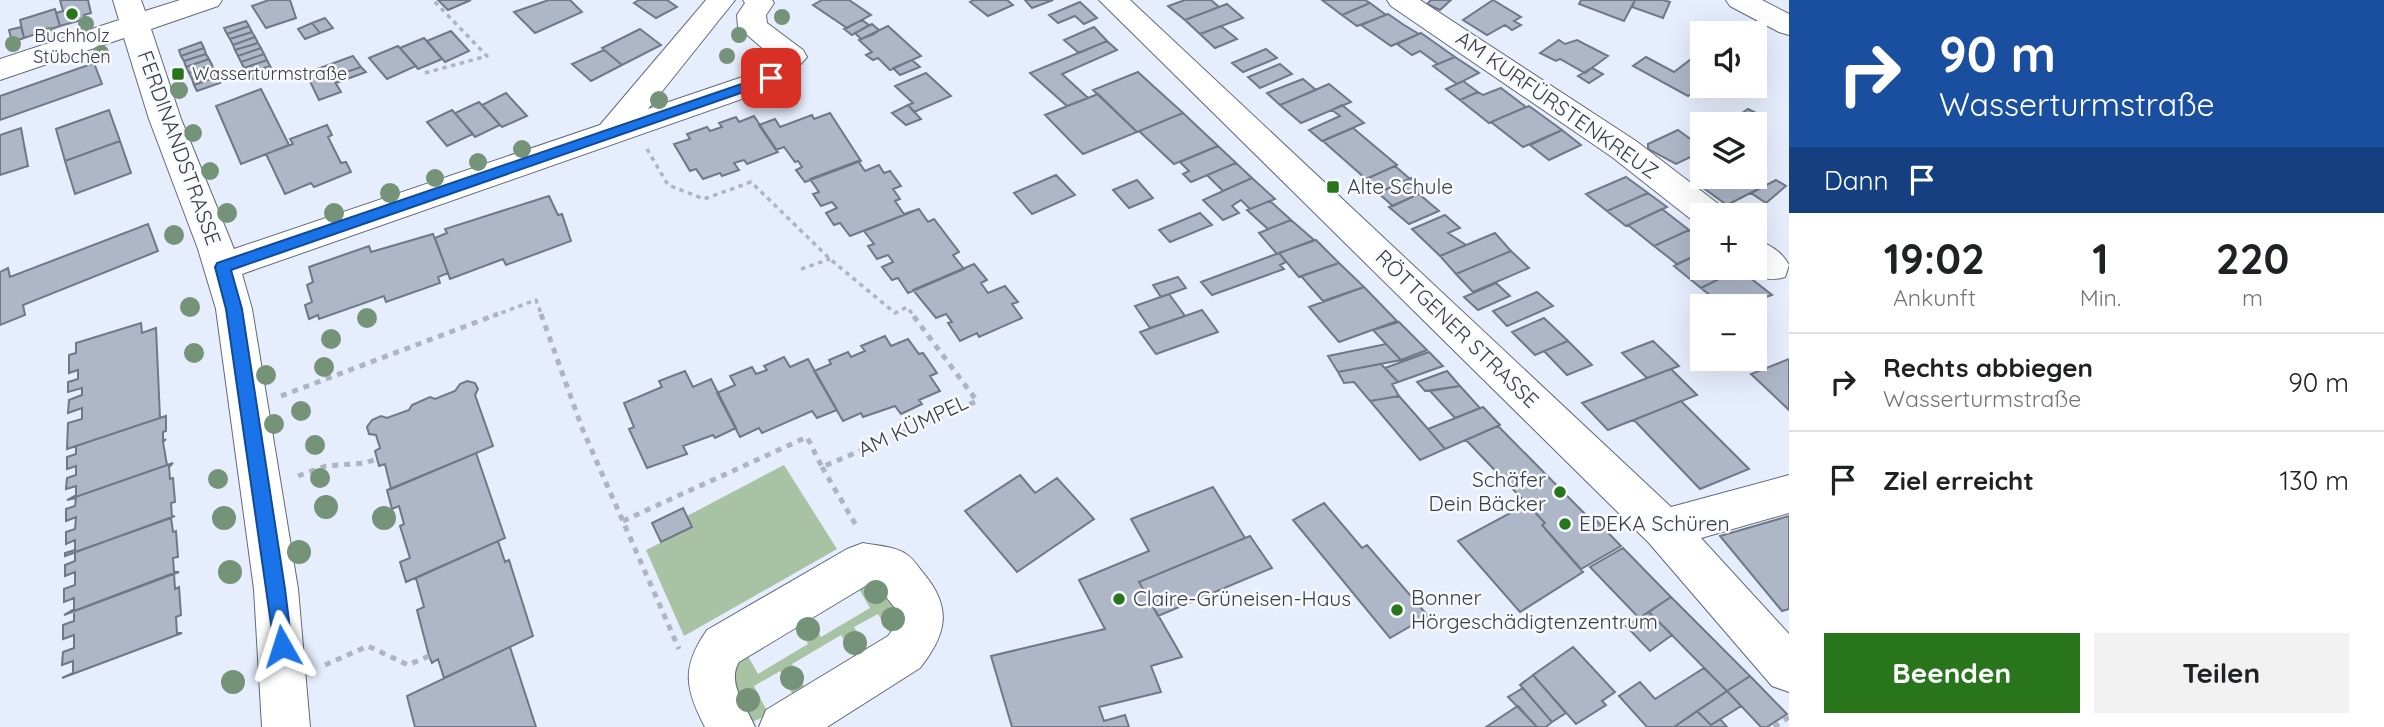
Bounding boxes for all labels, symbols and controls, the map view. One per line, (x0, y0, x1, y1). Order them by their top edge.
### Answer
marker: Buchholz Stübchen (64, 6, 80, 22)
map controls (1690, 21, 1767, 371)
button: sound (1690, 21, 1767, 98)
text: 90 m (1939, 23, 2056, 84)
place label: Buchholz Stübchen (33, 24, 111, 68)
street label: AM KURFÜRSTENKREUZ (1451, 24, 1664, 184)
icon: right (1824, 28, 1915, 119)
street label: FERDINANDSTRASSE (133, 47, 227, 249)
pin (741, 48, 801, 108)
icon: arrive (752, 59, 790, 97)
place label: Wasserturmstraße (192, 62, 347, 85)
marker: Wasserturmstraße (170, 66, 186, 82)
text: Wasserturmstraße (1939, 84, 2215, 124)
button: layers (1690, 112, 1767, 189)
icon: arrive (1903, 161, 1941, 199)
text: Dann (1824, 164, 1889, 197)
place label: Alte Schule (1347, 173, 1453, 199)
marker: Alte Schule (1325, 179, 1341, 195)
button: + (1690, 203, 1767, 280)
text: 19:02 (1884, 232, 1985, 285)
text: 1 (2092, 232, 2109, 285)
text: 220 (2216, 232, 2289, 285)
street label: RÖTTGENER STRASSE (1371, 244, 1545, 413)
text: Ankunft (1893, 283, 1976, 312)
text: Min. (2080, 283, 2121, 312)
text: m (2242, 283, 2263, 312)
button: − (1690, 294, 1767, 371)
text: Rechts abbiegen (1883, 351, 2093, 384)
icon: right (1824, 363, 1862, 401)
text: 90 m (2288, 366, 2349, 399)
text: Wasserturmstraße (1883, 384, 2081, 413)
street label: AM KÜMPEL (853, 388, 972, 462)
icon: arrive (1824, 461, 1862, 499)
text: Ziel erreicht (1883, 464, 2034, 497)
text: 130 m (2279, 464, 2349, 497)
place label: Schäfer Dein Bäcker (1429, 466, 1546, 516)
marker: Schäfer Dein Bäcker (1552, 484, 1568, 500)
place label: EDEKA Schüren (1579, 510, 1730, 536)
marker: EDEKA Schüren (1557, 516, 1573, 532)
place label: Bonner Hörgeschädigtenzentrum (1411, 584, 1658, 634)
place label: Claire-Grüneisen-Haus (1133, 585, 1351, 611)
marker: Claire-Grüneisen-Haus (1111, 591, 1127, 607)
marker: Bonner Hörgeschädigtenzentrum (1389, 602, 1405, 618)
position arrow (245, 609, 319, 683)
button: Beenden (1824, 633, 2080, 713)
button: Teilen (2094, 633, 2349, 713)

